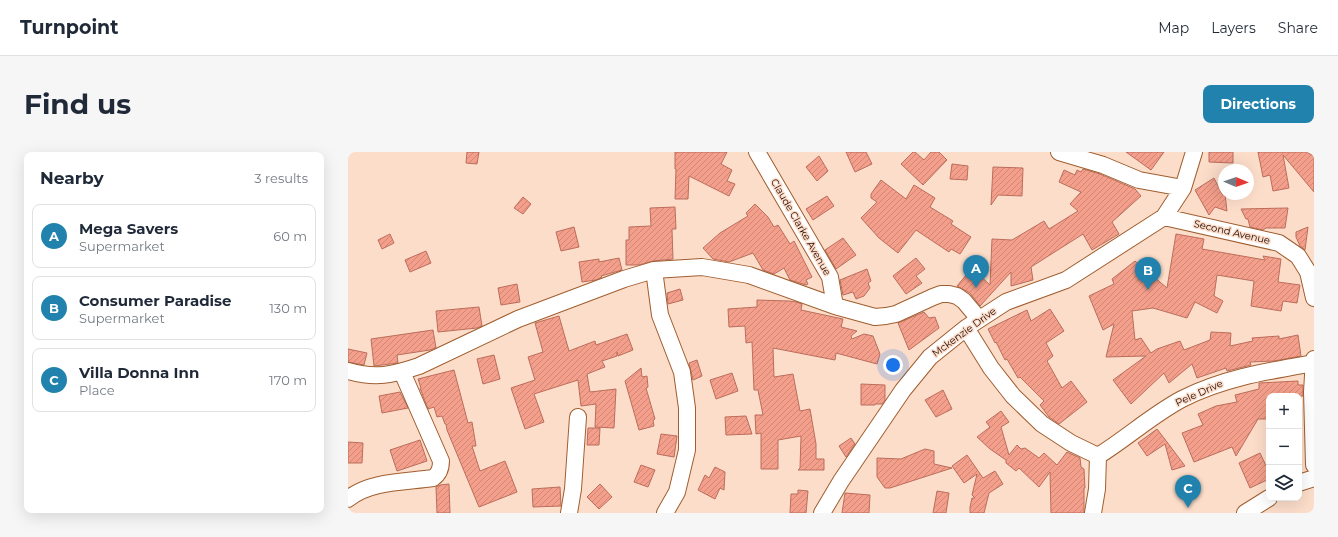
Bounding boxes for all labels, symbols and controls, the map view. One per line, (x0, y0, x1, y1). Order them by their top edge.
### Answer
text: Turnpoint (20, 16, 119, 39)
text: Map (1158, 19, 1189, 37)
text: Layers (1211, 19, 1256, 37)
text: Share (1278, 19, 1318, 37)
button: Directions (1203, 85, 1314, 123)
text: Find us (24, 87, 131, 121)
north arrow (1218, 164, 1254, 200)
text: Nearby (40, 168, 104, 188)
text: 3 results (254, 170, 308, 186)
street label: Claude Clarke Avenue (768, 176, 834, 278)
street label: Second Avenue (1193, 217, 1271, 247)
text: Mega Savers (79, 219, 178, 238)
text: A (49, 228, 59, 244)
text: 60 m (273, 228, 307, 244)
text: Supermarket (79, 238, 165, 254)
pin: A (963, 255, 989, 288)
pin: B (1135, 257, 1161, 290)
text: Consumer Paradise (79, 291, 232, 310)
text: B (49, 300, 59, 316)
text: 130 m (269, 300, 307, 316)
street label: Mckenzie Drive (929, 304, 999, 360)
text: Supermarket (79, 310, 165, 326)
your location (883, 355, 903, 375)
text: Villa Donna Inn (79, 363, 199, 382)
text: C (49, 372, 59, 388)
text: 170 m (269, 372, 307, 388)
street label: Pele Drive (1173, 377, 1225, 409)
text: Place (79, 382, 115, 398)
map controls (1266, 393, 1302, 501)
button: + (1266, 393, 1302, 429)
button: − (1266, 429, 1302, 465)
button: layers (1266, 465, 1302, 501)
pin: C (1175, 475, 1201, 508)

